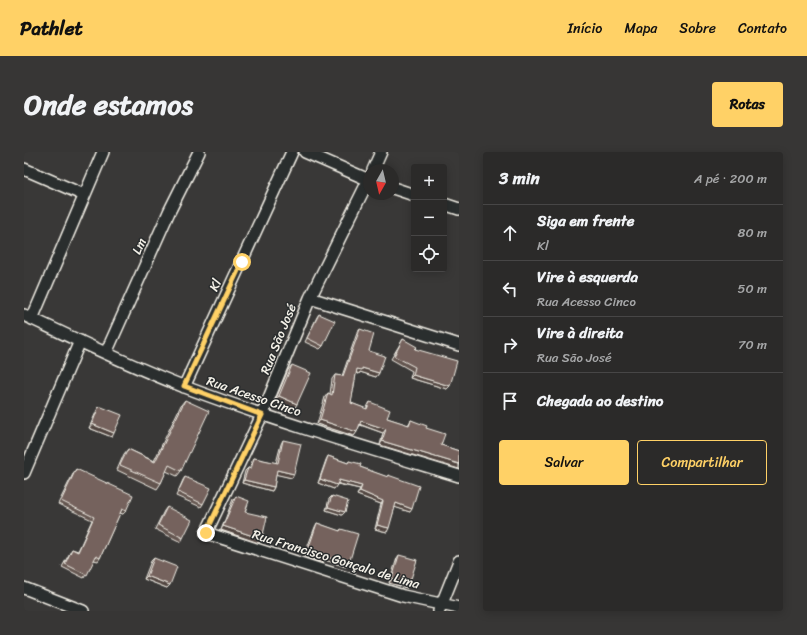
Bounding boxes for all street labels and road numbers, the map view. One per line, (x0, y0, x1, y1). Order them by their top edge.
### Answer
street label: Lm (125, 234, 153, 258)
street label: Kl (202, 275, 228, 295)
street label: Rua São José (253, 300, 303, 378)
street label: Rua Acesso Cinco (203, 369, 305, 423)
street label: Rua Francisco Gonçalo de Lima (249, 523, 423, 596)

